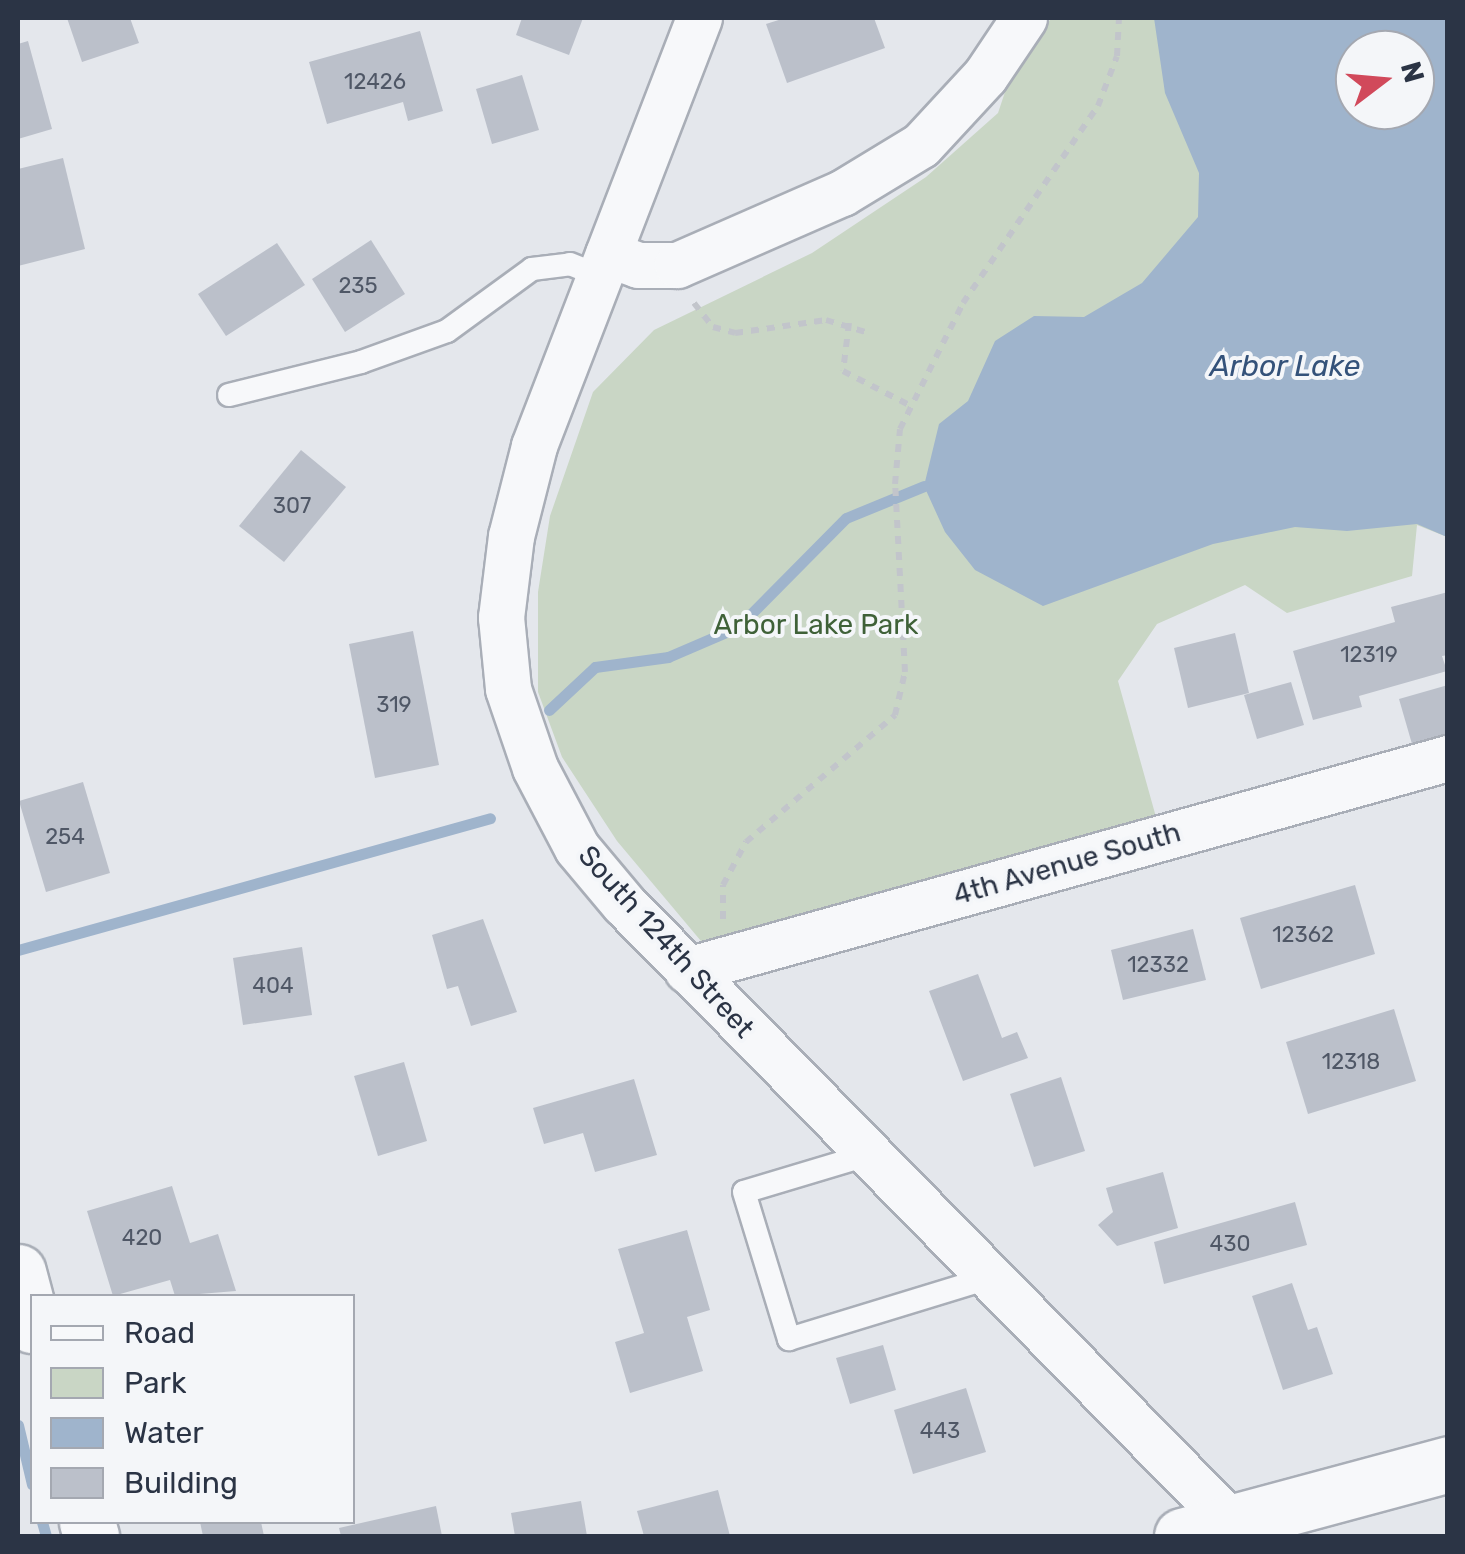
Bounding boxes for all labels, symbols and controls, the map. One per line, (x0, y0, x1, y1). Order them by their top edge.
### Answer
north arrow (1335, 30, 1435, 130)
text: N (1394, 58, 1431, 86)
house number: 12426 (344, 69, 406, 95)
house number: 235 (338, 273, 378, 299)
water label: Arbor Lake (1209, 348, 1361, 384)
house number: 307 (273, 493, 311, 519)
park label: Arbor Lake Park (713, 608, 919, 642)
house number: 12319 (1340, 642, 1398, 668)
house number: 319 (376, 692, 412, 718)
street label: 4th Avenue South (949, 815, 1185, 913)
house number: 254 (45, 824, 85, 850)
street label: South 124th Street (571, 839, 761, 1045)
house number: 12362 (1272, 922, 1334, 948)
house number: 12332 (1127, 952, 1189, 978)
house number: 404 (252, 973, 294, 999)
house number: 12318 (1322, 1049, 1380, 1075)
house number: 420 (122, 1225, 162, 1251)
house number: 430 (1210, 1231, 1250, 1257)
legend (30, 1294, 355, 1524)
text: Road (124, 1315, 195, 1351)
text: Park (124, 1365, 186, 1401)
text: Water (124, 1415, 204, 1451)
house number: 443 (920, 1418, 960, 1444)
text: Building (124, 1465, 238, 1501)

